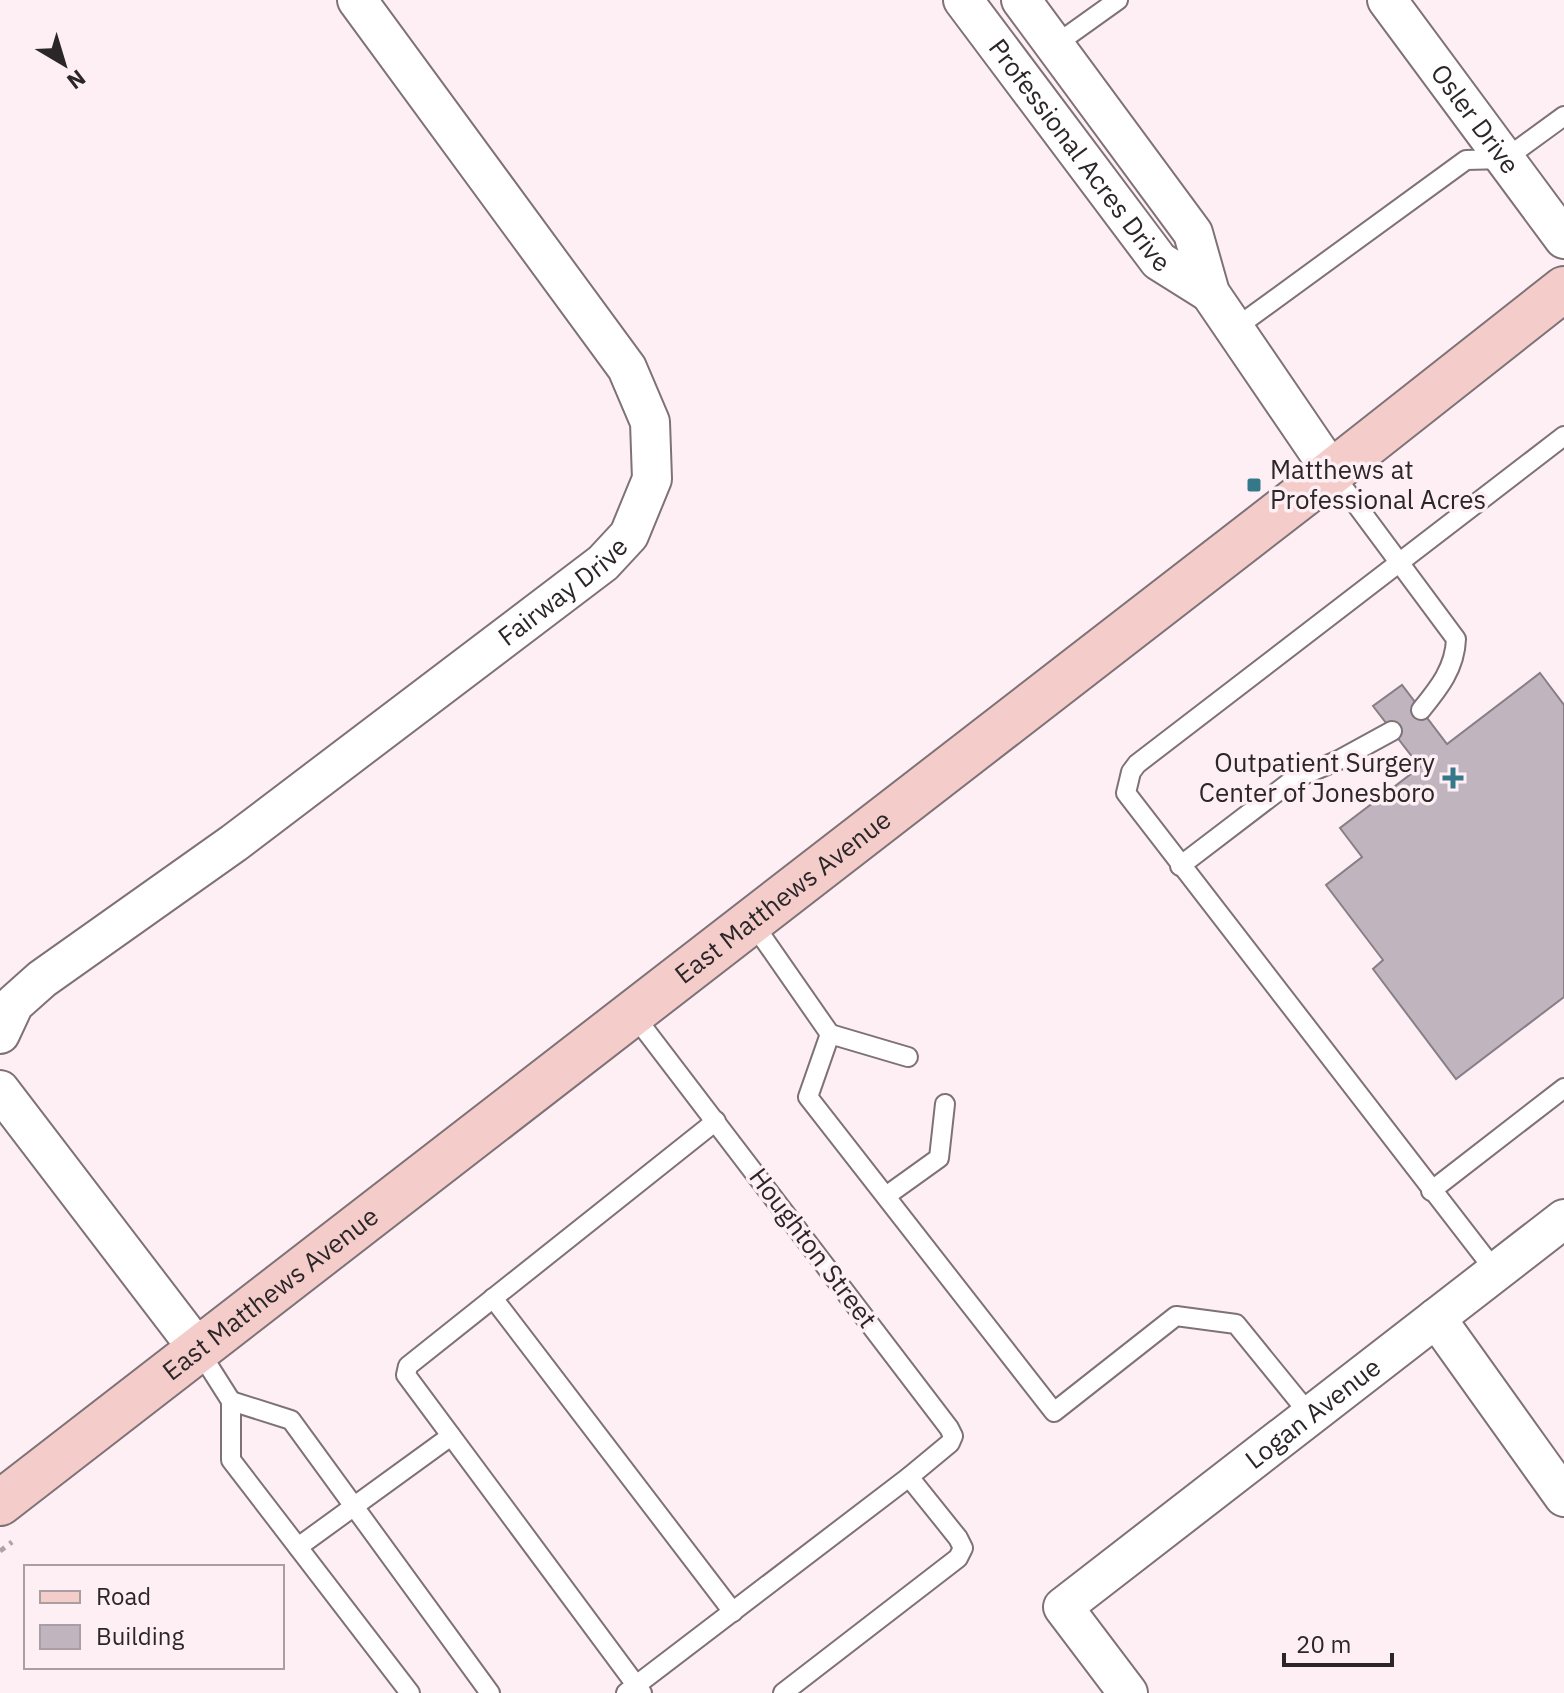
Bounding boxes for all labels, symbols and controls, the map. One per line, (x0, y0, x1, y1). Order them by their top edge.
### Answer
north arrow (24, 24, 104, 104)
street label: Professional Acres Drive (982, 31, 1176, 279)
street label: Osler Drive (1424, 57, 1528, 180)
text: N (61, 64, 92, 96)
place label: Matthews at Professional Acres (1270, 452, 1486, 516)
marker: Matthews at Professional Acres (1245, 476, 1263, 494)
street label: Fairway Drive (491, 529, 635, 653)
place label: Outpatient Surgery Center of Jonesboro (1199, 745, 1435, 809)
marker: Outpatient Surgery Center of Jonesboro (1442, 767, 1464, 789)
street label: East Matthews Avenue (667, 802, 897, 991)
street label: Houghton Street (742, 1160, 885, 1334)
street label: East Matthews Avenue (155, 1199, 385, 1387)
street label: Logan Avenue (1238, 1349, 1387, 1476)
legend (24, 1565, 284, 1669)
text: Road (96, 1580, 151, 1612)
scale bar (1284, 1617, 1392, 1667)
text: Building (96, 1620, 184, 1652)
text: 20 m (1296, 1628, 1351, 1660)

